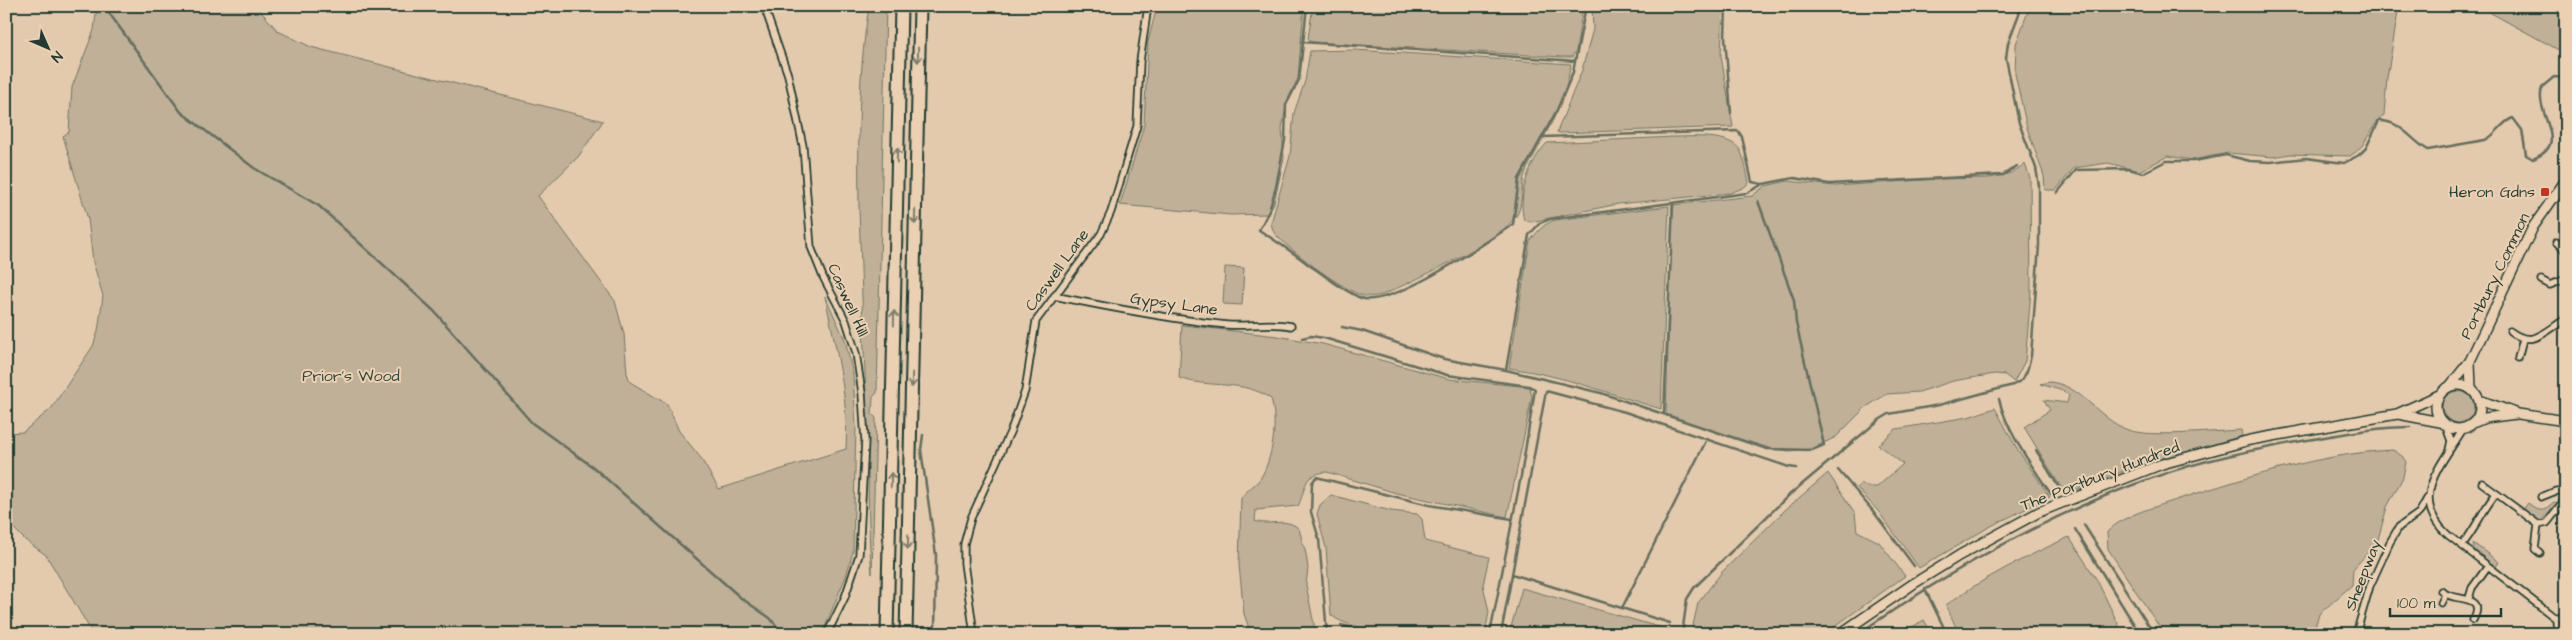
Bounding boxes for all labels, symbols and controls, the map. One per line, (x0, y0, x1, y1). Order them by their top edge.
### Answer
north arrow (22, 22, 72, 72)
text: N (46, 46, 67, 67)
one-way arrow (914, 47, 923, 63)
one-way arrow (893, 147, 902, 163)
place label: Heron Gdns (2449, 181, 2535, 203)
marker: Heron Gdns (2539, 186, 2551, 198)
one-way arrow (910, 209, 920, 225)
street label: Portbury Common (2455, 209, 2536, 343)
street label: Caswell Lane (1020, 224, 1094, 315)
street label: Caswell Hill (822, 260, 874, 340)
street label: Gypsy Lane (1129, 287, 1219, 322)
one-way arrow (889, 310, 899, 326)
park label: Prior's Wood (302, 365, 400, 387)
one-way arrow (907, 372, 917, 388)
street label: The Portbury Hundred (2018, 436, 2183, 517)
one-way arrow (886, 472, 895, 488)
one-way arrow (903, 534, 913, 550)
street label: Sheepway (2339, 536, 2388, 614)
scale bar (2390, 585, 2501, 617)
text: 100 m (2397, 593, 2436, 614)

